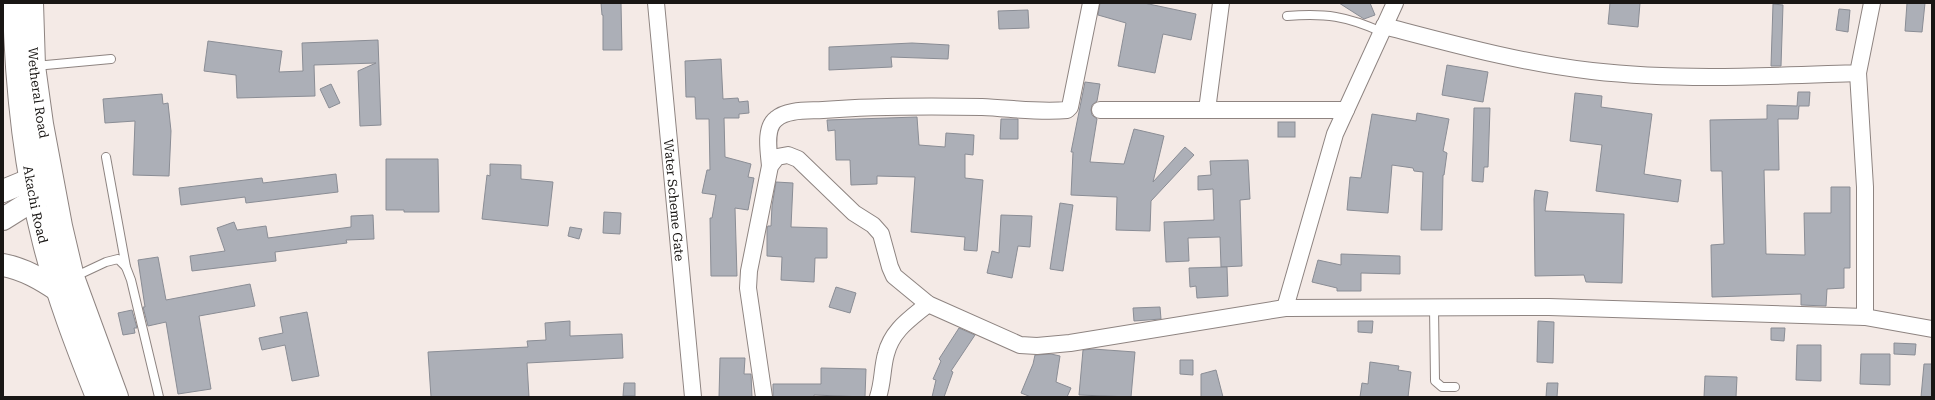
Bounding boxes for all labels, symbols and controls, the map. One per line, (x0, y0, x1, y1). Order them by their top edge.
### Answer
street label: Wetheral Road (25, 47, 52, 140)
street label: Water Scheme Gate (661, 138, 687, 262)
street label: Akachi Road (20, 165, 51, 246)

